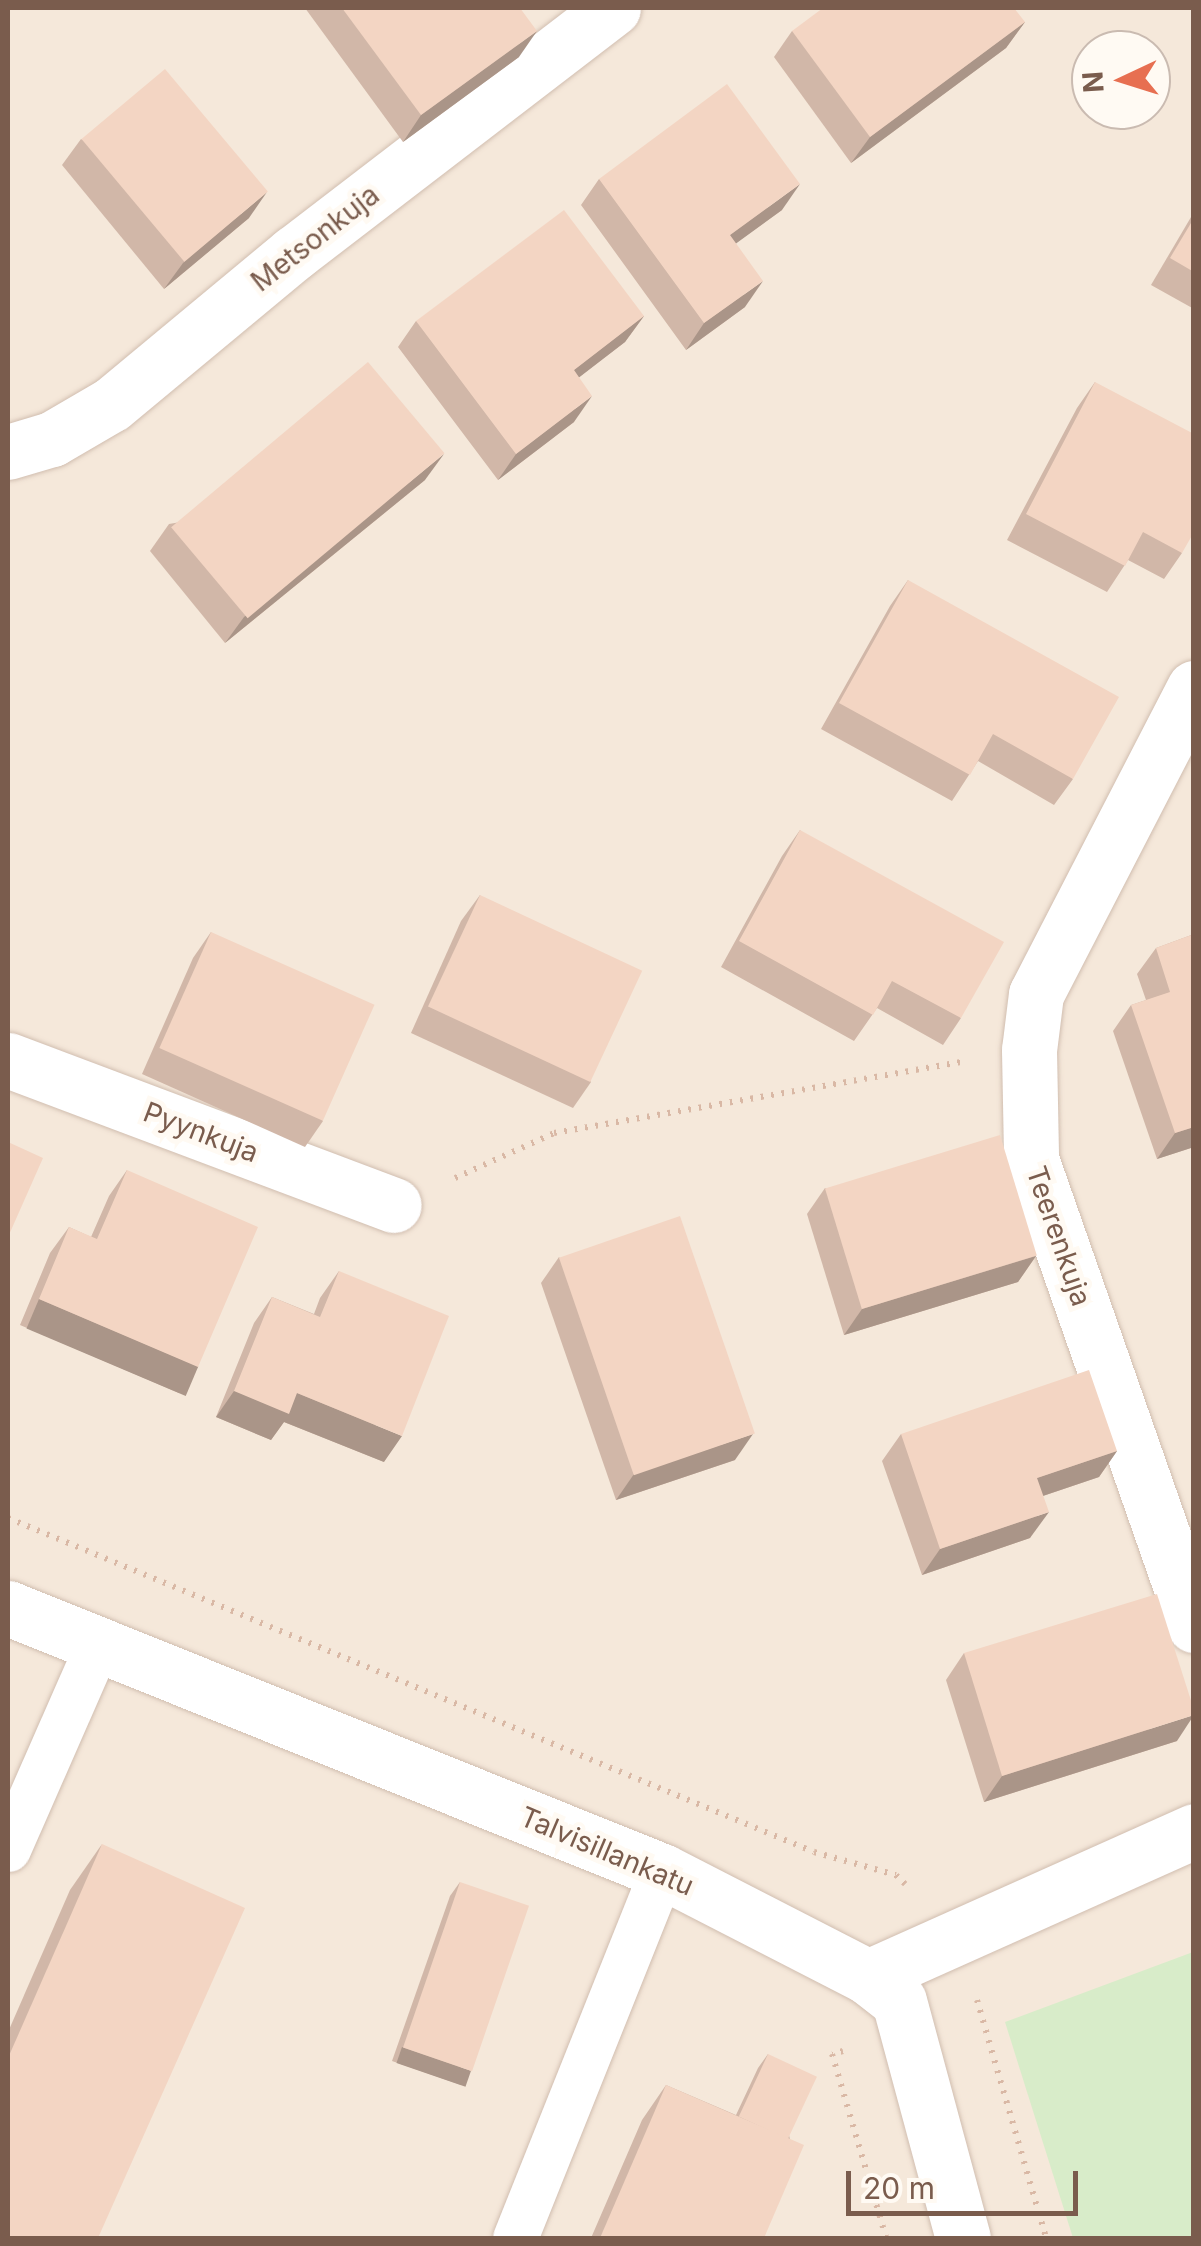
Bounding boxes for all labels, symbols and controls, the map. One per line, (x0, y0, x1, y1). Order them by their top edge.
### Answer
north arrow (1071, 30, 1171, 130)
text: N (1075, 70, 1111, 94)
street label: Metsonkuja (244, 178, 386, 298)
street label: Pyynkuja (139, 1095, 263, 1169)
street label: Teerenkuja (1019, 1162, 1099, 1310)
street label: Talvisillankatu (515, 1799, 699, 1903)
scale bar (851, 2151, 1084, 2213)
text: 20 m (863, 2170, 935, 2206)

